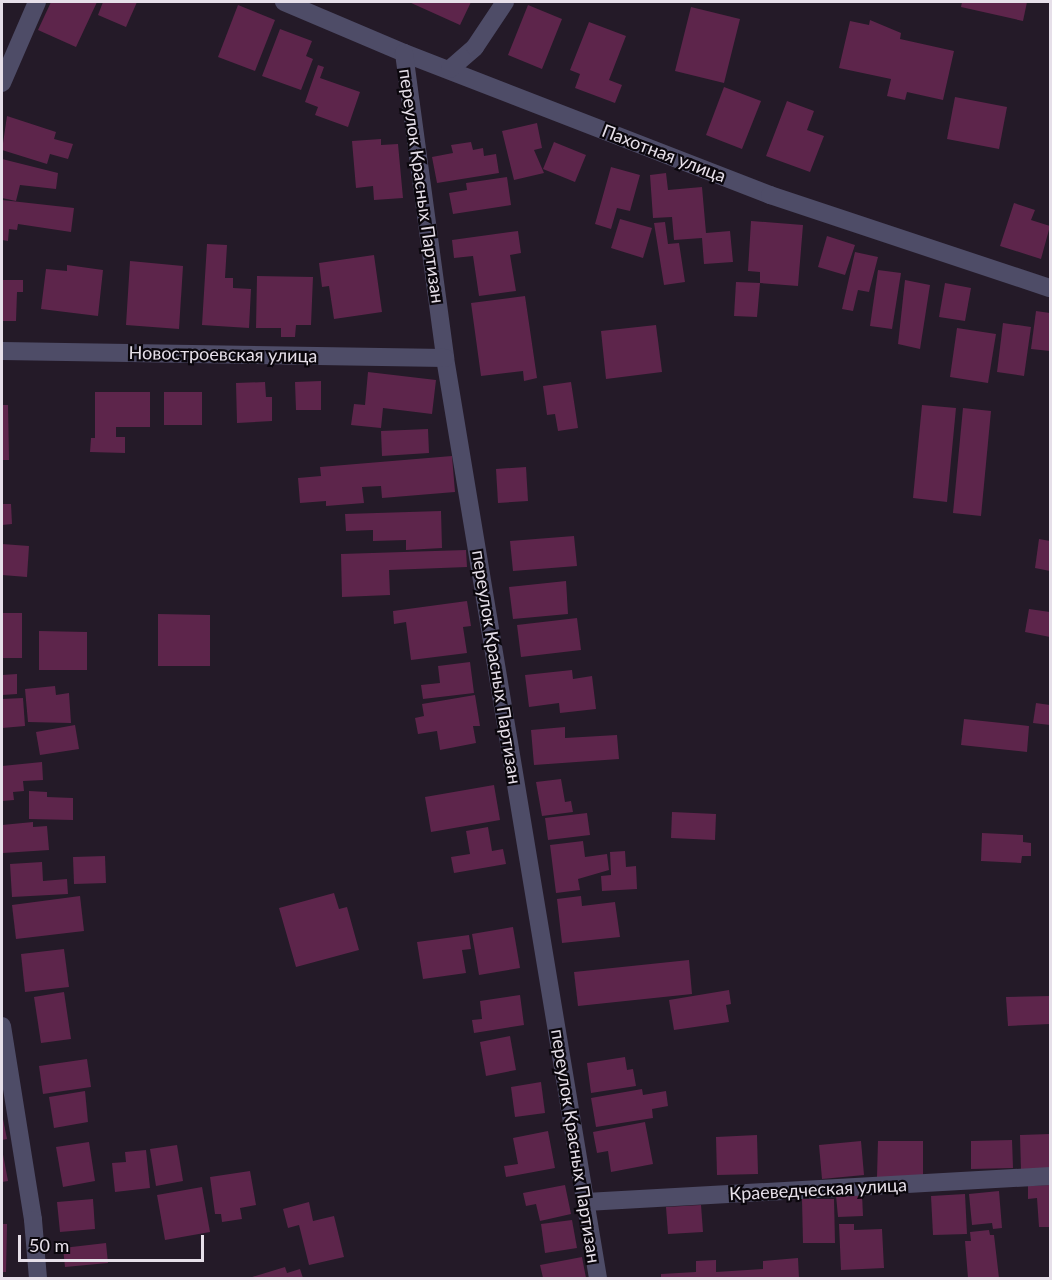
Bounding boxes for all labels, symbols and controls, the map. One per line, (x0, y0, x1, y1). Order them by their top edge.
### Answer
street label: переулок Красных Партизан (395, 67, 449, 305)
street label: Пахотная улица (599, 119, 729, 187)
street label: Новостроевская улица (128, 342, 318, 366)
street label: переулок Красных Партизан (468, 548, 526, 786)
street label: переулок Красных Партизан (547, 1027, 605, 1265)
street label: Краеведческая улица (729, 1174, 907, 1204)
scale bar (21, 1223, 207, 1261)
text: 50 m (29, 1234, 69, 1256)

